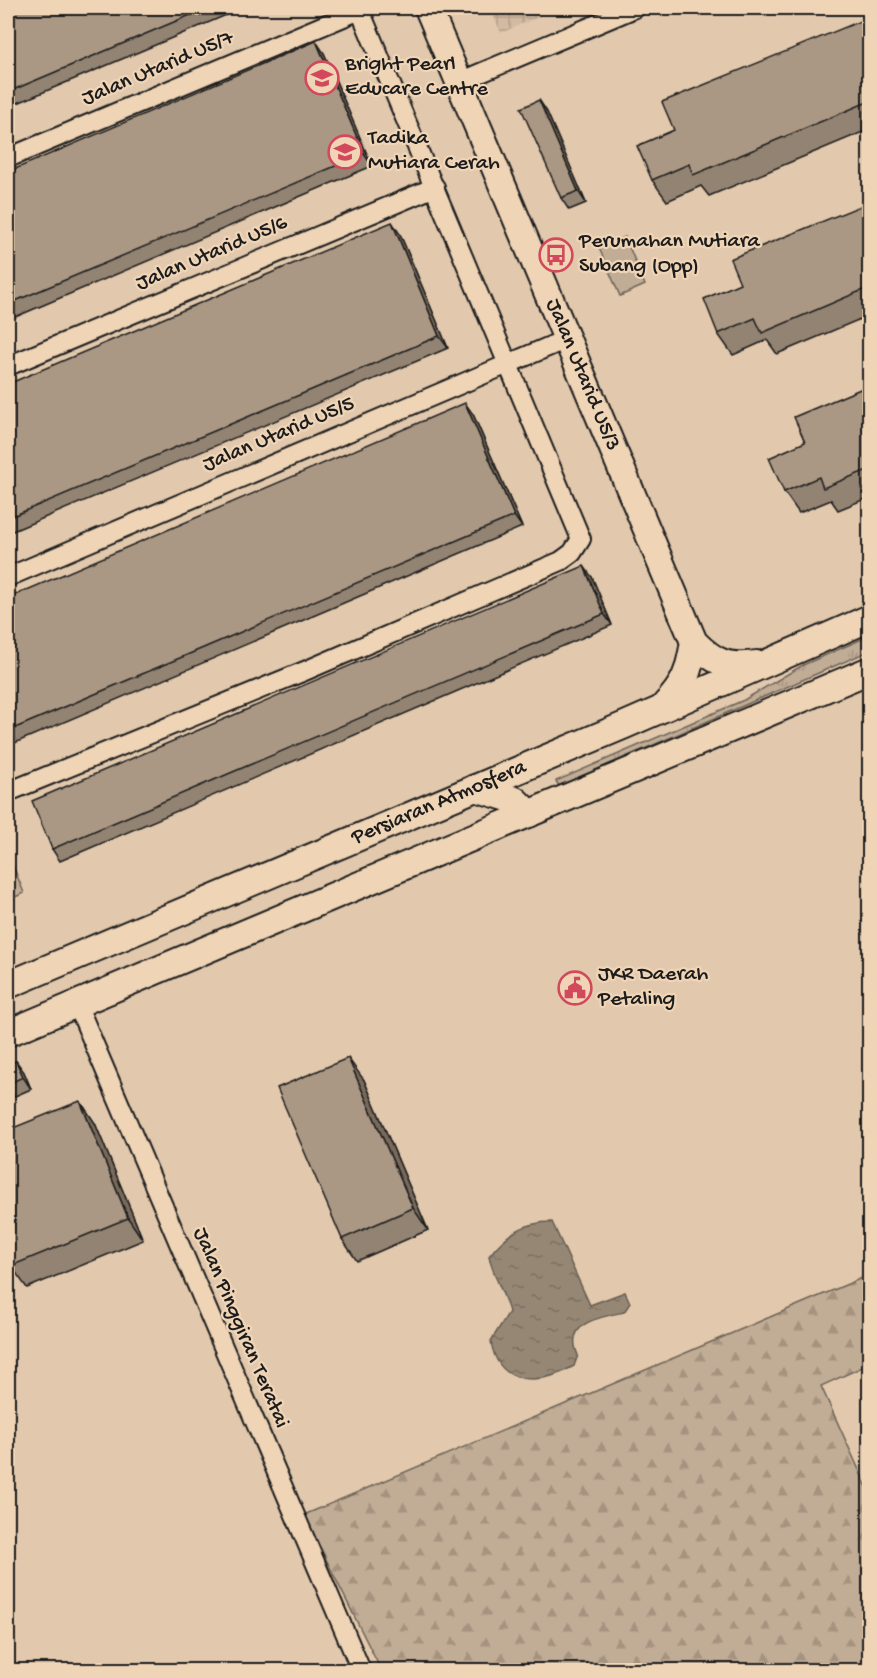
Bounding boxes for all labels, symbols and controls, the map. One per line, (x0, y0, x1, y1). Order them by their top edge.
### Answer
street label: Jalan Utarid U5/7 (78, 25, 238, 113)
place label: Bright Pearl Educare Centre (344, 52, 488, 103)
school or university icon: Bright Pearl Educare Centre (304, 60, 340, 96)
place label: Tadika Mutiara Cerah (366, 126, 500, 177)
school or university icon: Tadika Mutiara Cerah (327, 134, 363, 170)
street label: Jalan Utarid U5/6 (132, 210, 292, 298)
place label: Perumahan Mutiara Subang (Opp) (578, 229, 760, 280)
bus stop icon: Perumahan Mutiara Subang (Opp) (538, 237, 574, 273)
street label: Jalan Utarid U5/3 (539, 295, 625, 455)
street label: Jalan Utarid U5/5 (199, 391, 359, 479)
street label: Persiaran Atmosfera (347, 755, 531, 852)
place label: JKR Daerah Petaling (597, 962, 708, 1013)
public building icon: JKR Daerah Petaling (557, 970, 593, 1006)
street label: Jalan Pinggiran Teratai (186, 1224, 294, 1432)

